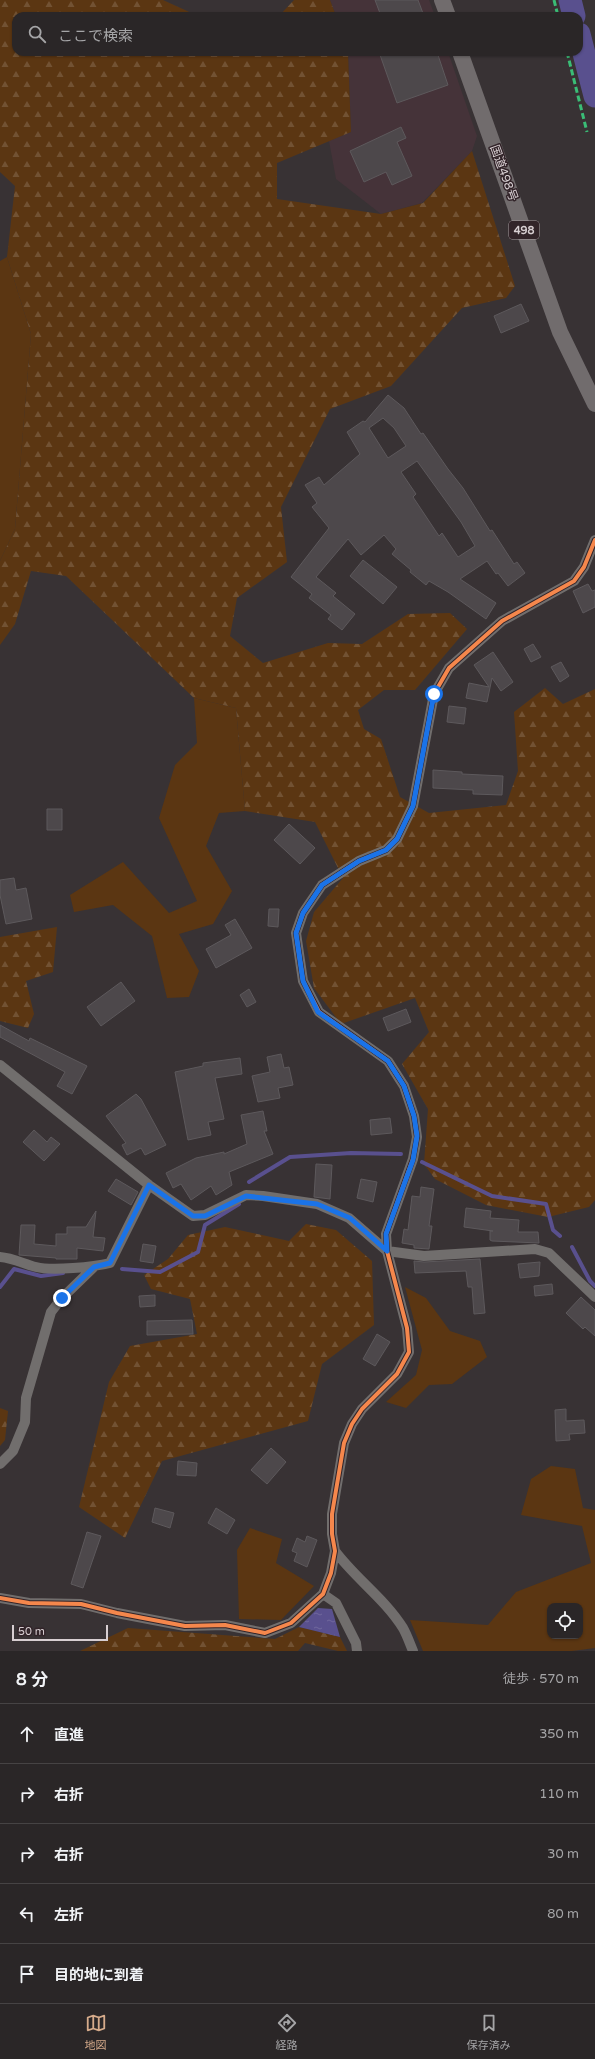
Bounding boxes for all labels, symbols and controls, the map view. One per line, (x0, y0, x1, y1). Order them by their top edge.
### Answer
search box (12, 12, 583, 56)
icon: search (26, 23, 48, 45)
text: ここで検索 (58, 27, 133, 45)
street label: 国道498号 (487, 143, 521, 203)
road number: 498 (509, 221, 539, 239)
route start (425, 685, 443, 703)
route end (53, 1289, 71, 1307)
map controls (547, 1603, 583, 1639)
button: locate (547, 1603, 583, 1639)
scale bar (12, 1623, 108, 1642)
text: 50 m (18, 1625, 45, 1638)
text: 8 分 (16, 1669, 48, 1690)
text: 徒歩 · 570 m (503, 1671, 579, 1687)
icon: ahead (16, 1723, 38, 1745)
text: 直進 (54, 1726, 84, 1744)
text: 350 m (539, 1726, 579, 1742)
icon: right (16, 1783, 38, 1805)
text: 右折 (54, 1786, 84, 1804)
text: 110 m (539, 1786, 579, 1802)
icon: right (16, 1843, 38, 1865)
text: 右折 (54, 1846, 84, 1864)
text: 30 m (547, 1846, 579, 1862)
icon: left (16, 1903, 38, 1925)
text: 左折 (54, 1906, 84, 1924)
text: 80 m (547, 1906, 579, 1922)
icon: arrive (16, 1963, 38, 1985)
text: 目的地に到着 (54, 1966, 144, 1984)
tab: 地図 (85, 2012, 107, 2052)
tab: 経路 (276, 2012, 298, 2052)
tab: 保存済み (467, 2012, 511, 2052)

